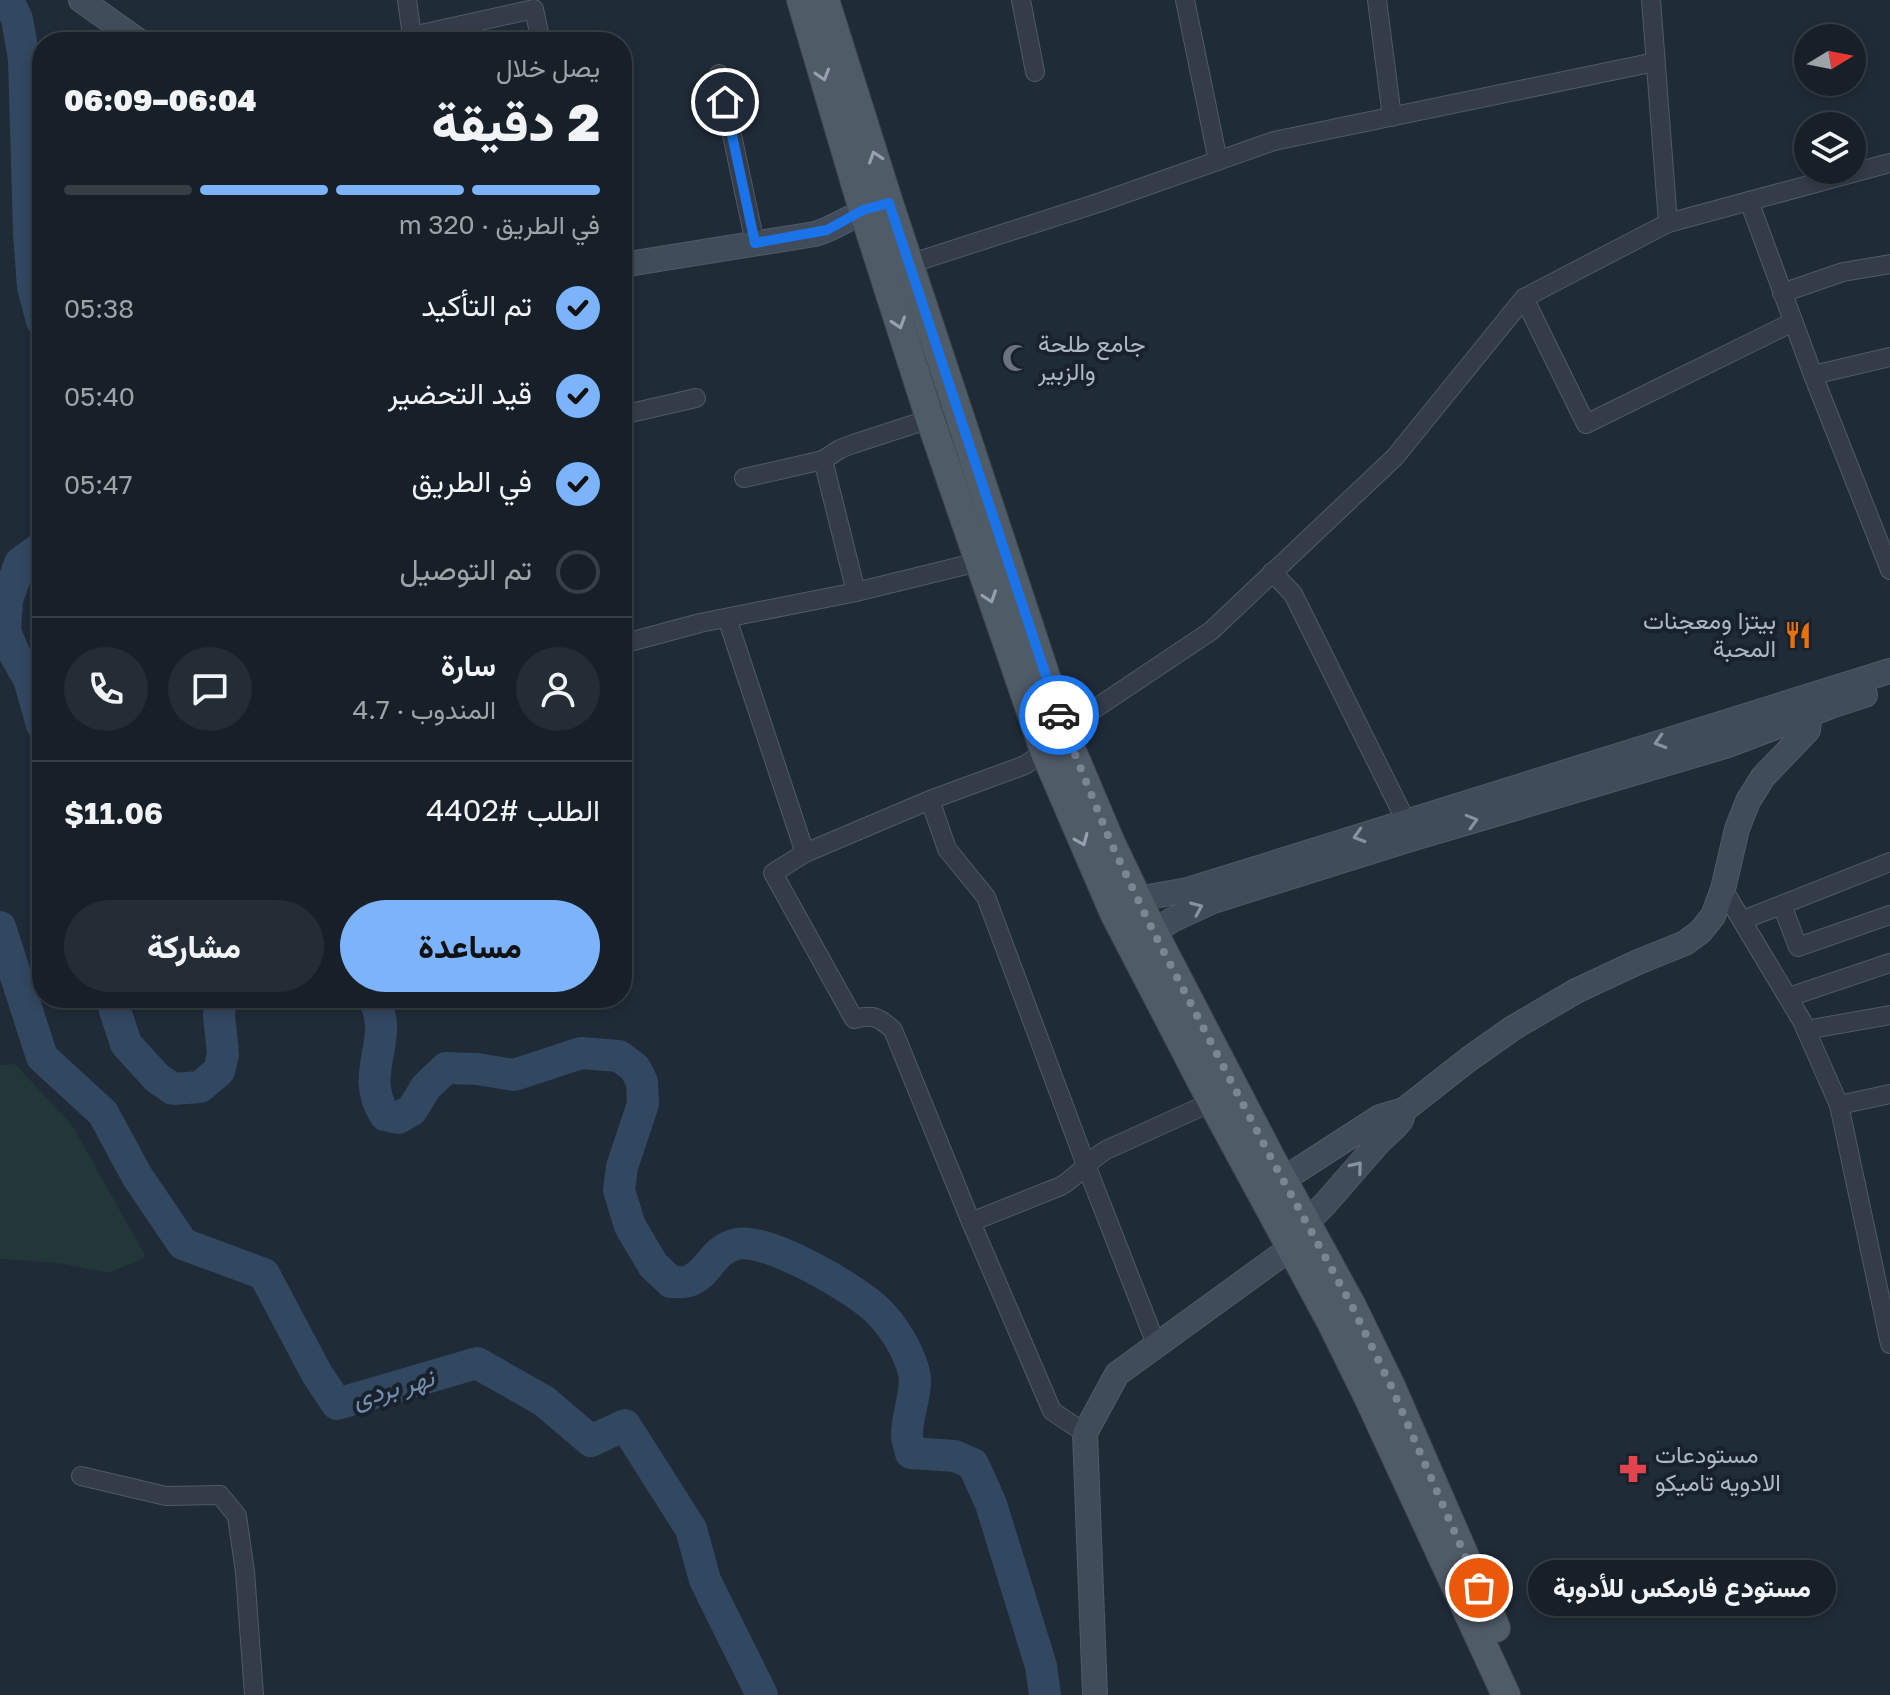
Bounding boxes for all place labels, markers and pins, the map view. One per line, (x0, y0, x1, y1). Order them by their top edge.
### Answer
pin (691, 68, 759, 136)
place label: جامع طلحة والزبير (1037, 328, 1146, 387)
mosque icon: جامع طلحة والزبير (1001, 343, 1031, 373)
place label: بيتزا ومعجنات المحبة (1643, 605, 1776, 663)
restaurant icon: بيتزا ومعجنات المحبة (1783, 620, 1813, 650)
place label: مستودعات الادويه تاميكو (1655, 1439, 1781, 1498)
pharmacy icon: مستودعات الادويه تاميكو (1618, 1454, 1648, 1484)
pin (1445, 1554, 1513, 1622)
callout: مستودع فارمكس للأدوبة (1527, 1560, 1835, 1616)

